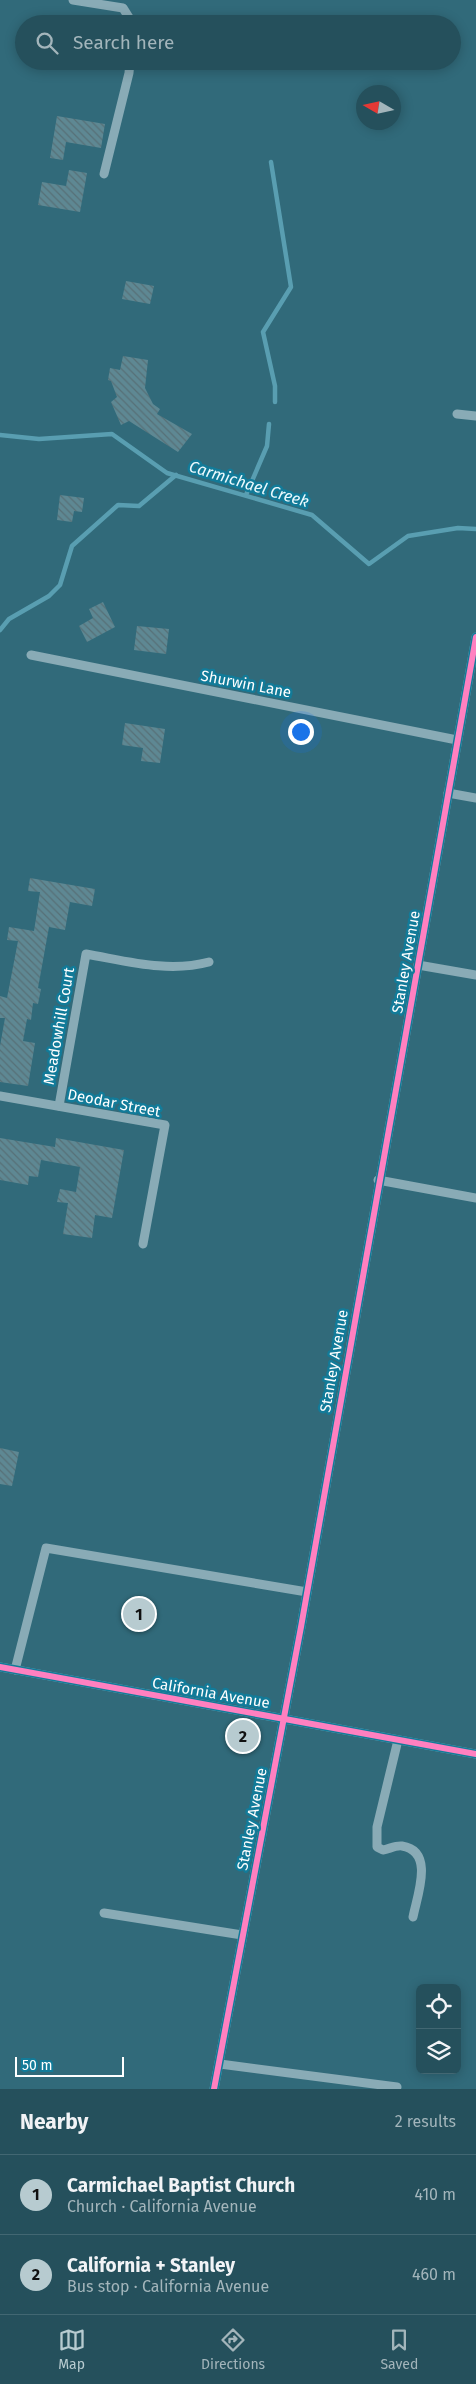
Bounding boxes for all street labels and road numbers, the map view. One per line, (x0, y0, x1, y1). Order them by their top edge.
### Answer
street label: Shurwin Lane (199, 666, 293, 702)
street label: Stanley Avenue (388, 909, 424, 1015)
street label: Meadowhill Court (40, 965, 78, 1086)
street label: Deodar Street (66, 1085, 163, 1121)
street label: Stanley Avenue (316, 1308, 352, 1414)
street label: California Avenue (151, 1674, 271, 1712)
street label: Stanley Avenue (233, 1766, 271, 1872)

